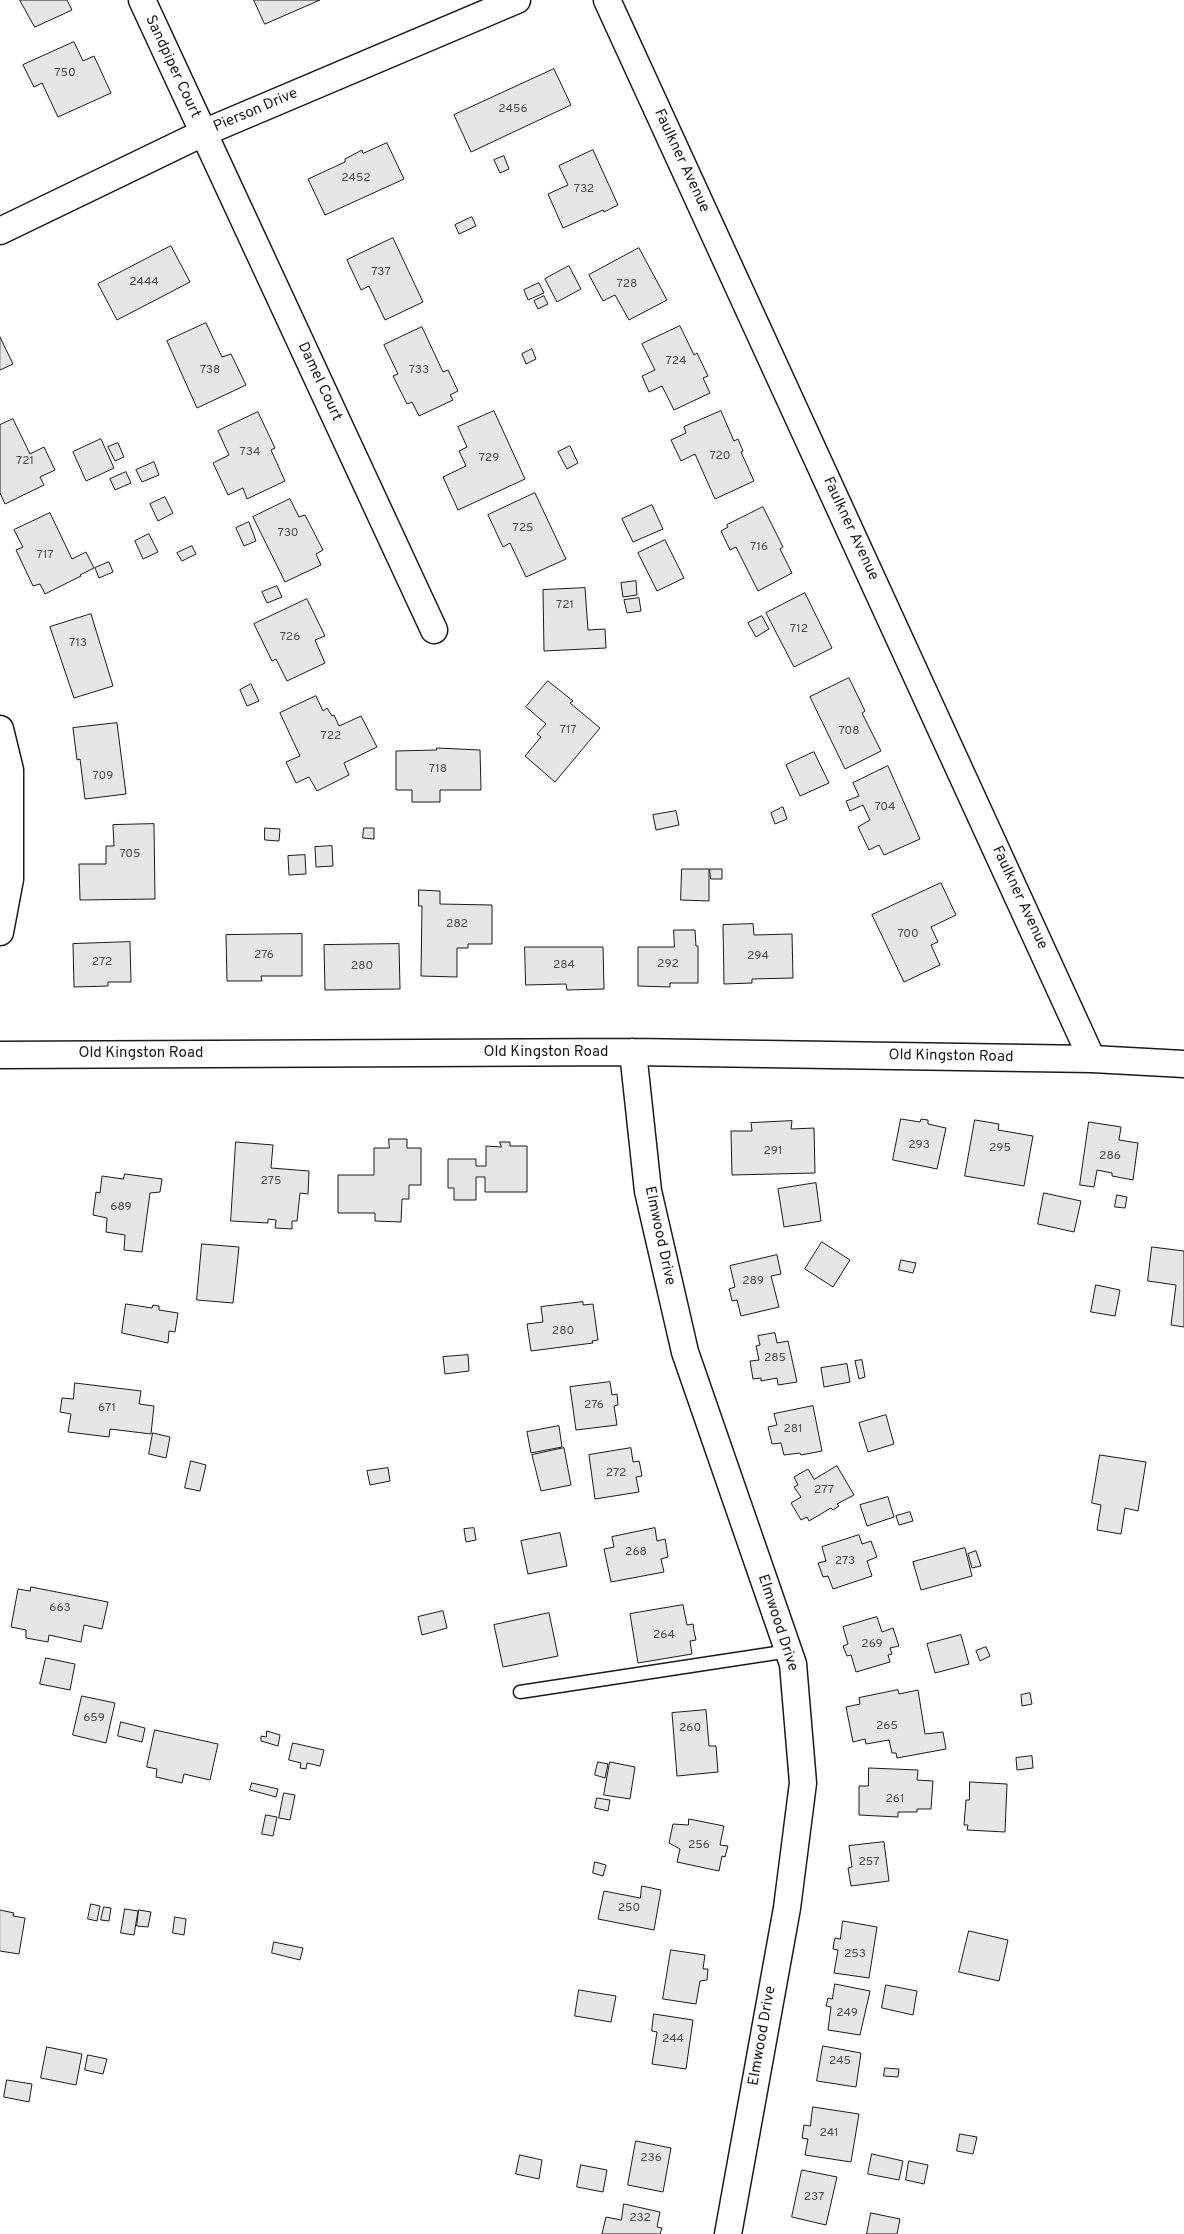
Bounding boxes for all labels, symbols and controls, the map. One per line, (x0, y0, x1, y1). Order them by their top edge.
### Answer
street label: Sandpiper Court (140, 13, 204, 121)
house number: 750 (54, 67, 76, 81)
street label: Pierson Drive (211, 85, 301, 137)
house number: 2456 (498, 103, 528, 117)
street label: Faulkner Avenue (649, 106, 713, 216)
house number: 2452 (341, 172, 371, 186)
house number: 732 (574, 183, 594, 197)
house number: 737 (371, 266, 391, 280)
house number: 2444 (129, 276, 159, 290)
house number: 728 (617, 278, 637, 292)
street label: Damel Court (293, 340, 345, 424)
house number: 724 (666, 355, 686, 369)
house number: 738 (200, 364, 220, 378)
house number: 733 (409, 364, 429, 378)
house number: 734 (240, 446, 260, 460)
house number: 720 (709, 450, 731, 464)
house number: 729 (479, 452, 499, 466)
house number: 721 (16, 455, 34, 469)
street label: Faulkner Avenue (818, 474, 882, 584)
house number: 725 (513, 522, 533, 536)
house number: 730 (278, 527, 298, 541)
house number: 716 (750, 541, 768, 555)
house number: 717 (36, 549, 54, 563)
house number: 721 (556, 599, 574, 613)
house number: 712 (790, 623, 808, 637)
house number: 726 (280, 631, 300, 645)
house number: 713 (69, 637, 87, 651)
house number: 717 (559, 724, 577, 738)
house number: 708 (839, 725, 859, 739)
house number: 722 (321, 730, 341, 744)
house number: 718 (429, 763, 447, 777)
house number: 709 (93, 770, 113, 784)
house number: 704 (874, 801, 896, 815)
street label: Faulkner Avenue (987, 843, 1051, 953)
house number: 705 (119, 848, 141, 862)
house number: 282 (446, 918, 468, 932)
house number: 700 (897, 928, 919, 942)
house number: 276 (254, 949, 274, 963)
house number: 294 (747, 950, 769, 964)
house number: 272 (92, 956, 112, 970)
house number: 292 (657, 958, 679, 972)
house number: 284 (553, 959, 575, 973)
house number: 280 (351, 960, 373, 974)
street label: Old Kingston Road (483, 1044, 609, 1062)
street label: Old Kingston Road (78, 1045, 204, 1063)
street label: Old Kingston Road (888, 1047, 1014, 1067)
house number: 293 (908, 1139, 930, 1153)
house number: 295 (989, 1142, 1011, 1156)
house number: 291 (764, 1145, 782, 1159)
house number: 286 (1099, 1150, 1121, 1164)
house number: 275 (261, 1175, 281, 1189)
street label: Elmwood Drive (640, 1185, 678, 1287)
house number: 689 (110, 1201, 132, 1215)
house number: 289 (742, 1275, 764, 1289)
house number: 280 (552, 1325, 574, 1339)
house number: 285 (764, 1352, 786, 1366)
house number: 276 (584, 1399, 604, 1413)
house number: 671 (98, 1402, 116, 1416)
house number: 281 (783, 1423, 803, 1437)
house number: 272 (606, 1467, 626, 1481)
house number: 277 (814, 1484, 834, 1498)
house number: 268 (625, 1546, 647, 1560)
house number: 273 (835, 1555, 855, 1569)
street label: Elmwood Drive (753, 1572, 801, 1674)
house number: 663 (49, 1602, 71, 1616)
house number: 264 (653, 1629, 675, 1643)
house number: 269 (861, 1638, 883, 1652)
house number: 659 (83, 1712, 105, 1726)
house number: 265 (876, 1720, 898, 1734)
house number: 260 (679, 1722, 701, 1736)
house number: 261 (886, 1793, 904, 1807)
house number: 256 (688, 1839, 710, 1853)
house number: 257 (859, 1856, 879, 1870)
house number: 250 (618, 1902, 640, 1916)
house number: 253 (844, 1948, 866, 1962)
street label: Elmwood Drive (745, 1985, 781, 2087)
house number: 249 (836, 2007, 858, 2021)
house number: 244 (662, 2033, 684, 2047)
house number: 245 (829, 2055, 851, 2069)
house number: 241 (819, 2127, 839, 2141)
house number: 236 (640, 2152, 662, 2166)
house number: 237 (804, 2191, 824, 2205)
house number: 232 (629, 2212, 651, 2226)

